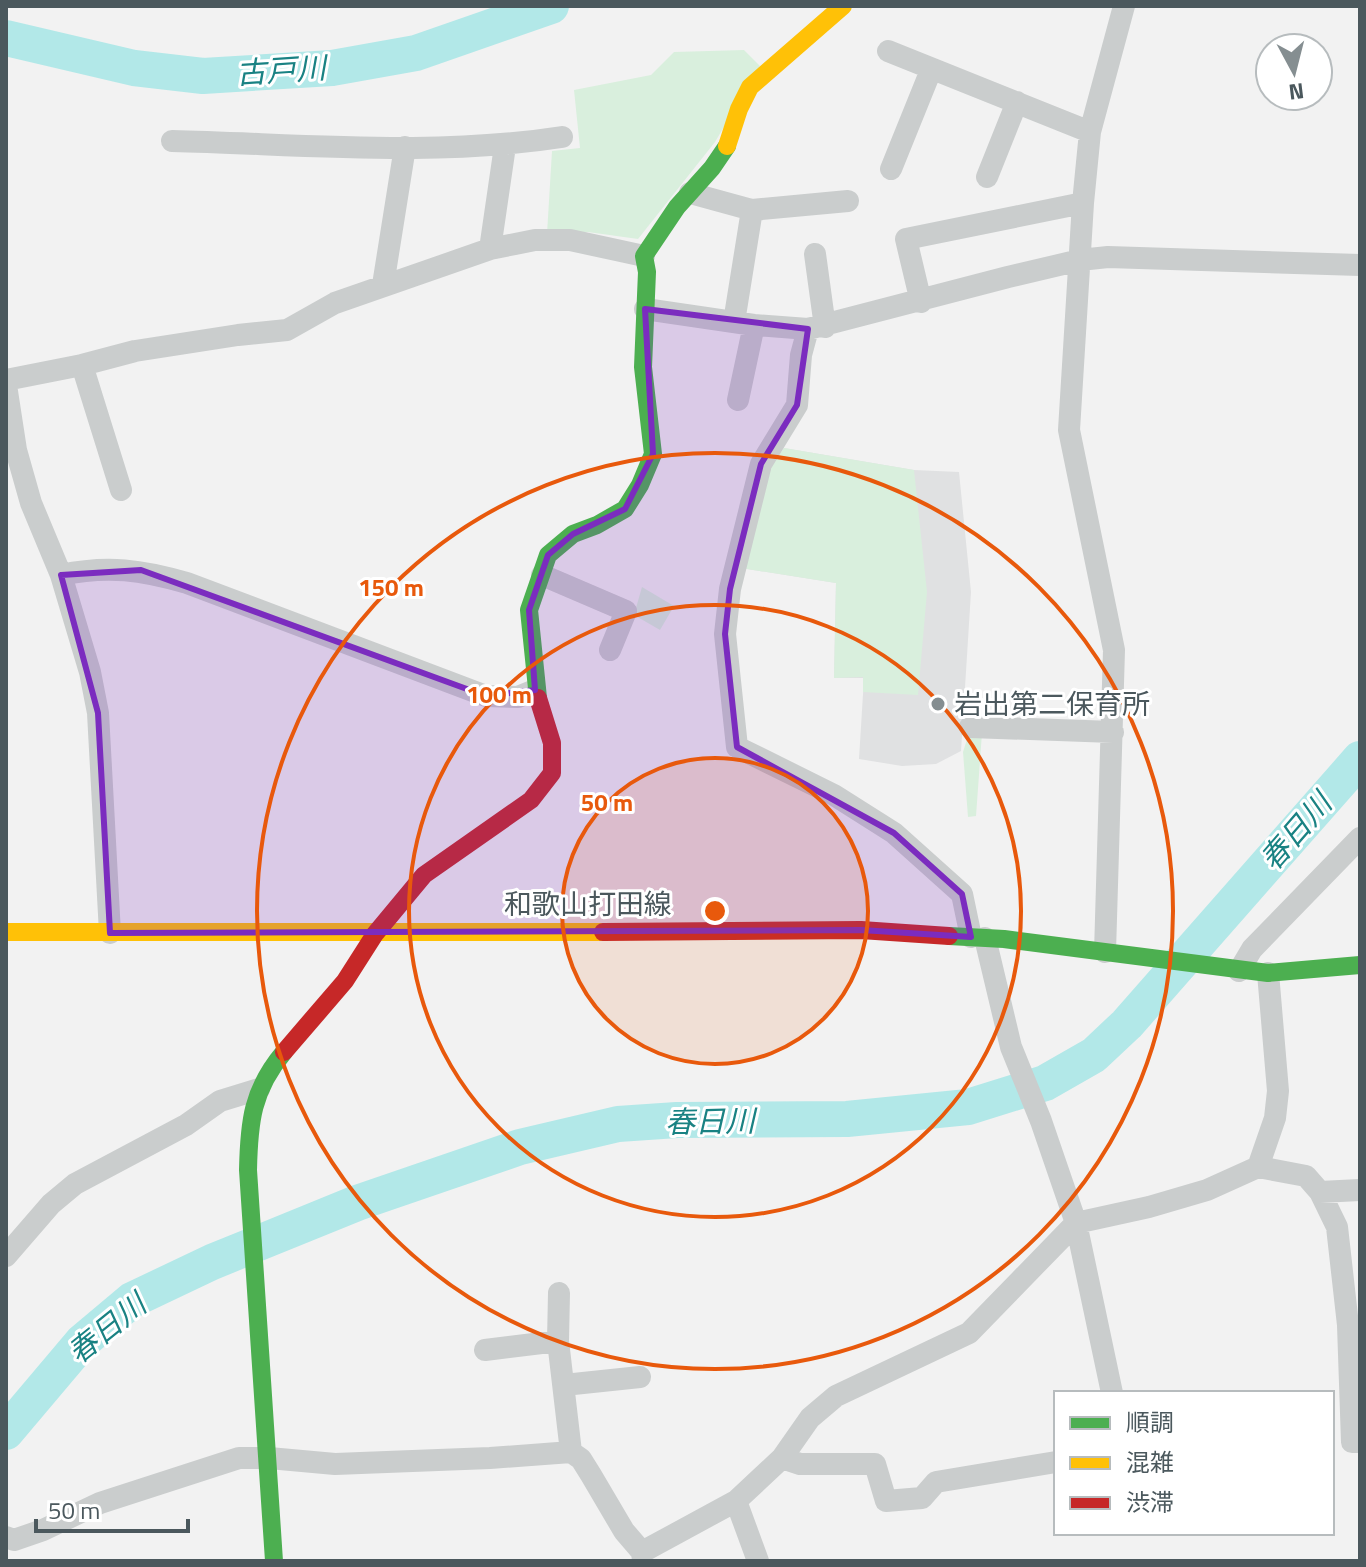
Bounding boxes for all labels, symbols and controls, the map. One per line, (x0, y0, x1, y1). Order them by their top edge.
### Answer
north arrow (1254, 32, 1334, 112)
water label: 古戸川 (234, 44, 330, 96)
text: N (1287, 74, 1306, 110)
text: 150 m (358, 569, 424, 605)
text: 100 m (466, 676, 532, 712)
place label: 岩出第二保育所 (954, 682, 1150, 725)
marker: 岩出第二保育所 (929, 695, 947, 713)
water label: 春日川 (1248, 780, 1344, 880)
text: 50 m (581, 784, 633, 820)
street label: 和歌山打田線 (504, 882, 672, 925)
centre of rings (701, 897, 729, 925)
water label: 春日川 (665, 1097, 758, 1145)
water label: 春日川 (57, 1280, 158, 1374)
legend (1054, 1391, 1334, 1535)
text: 順調 (1126, 1404, 1174, 1440)
text: 混雑 (1126, 1444, 1174, 1480)
scale bar (36, 1483, 188, 1533)
text: 渋滞 (1126, 1484, 1174, 1520)
text: 50 m (48, 1492, 100, 1528)

